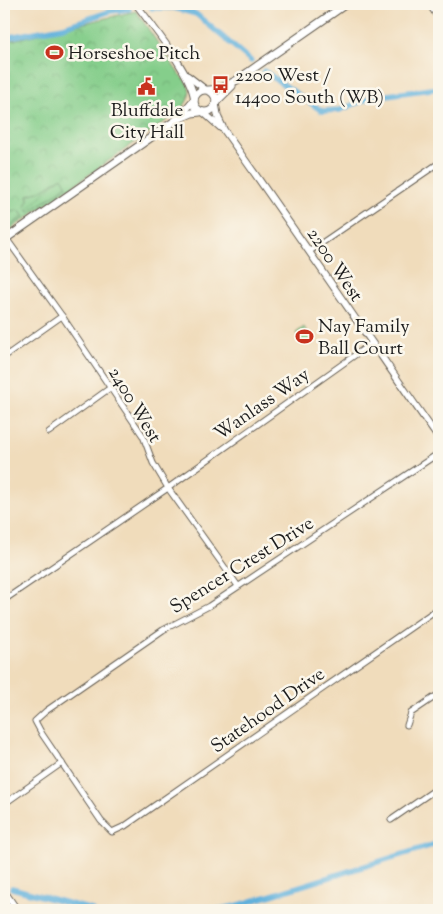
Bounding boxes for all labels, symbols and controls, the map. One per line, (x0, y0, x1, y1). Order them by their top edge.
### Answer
place label: Horseshoe Pitch (68, 41, 201, 68)
sports icon: Horseshoe Pitch (44, 42, 64, 62)
place label: 2200 West / 14400 South (WB) (235, 63, 384, 112)
bus stop icon: 2200 West / 14400 South (WB) (211, 75, 231, 95)
public building icon: Bluffdale City Hall (137, 76, 157, 96)
place label: Bluffdale City Hall (110, 98, 184, 147)
street label: 2200 West (299, 223, 369, 308)
place label: Nay Family Ball Court (318, 314, 410, 363)
sports icon: Nay Family Ball Court (294, 326, 314, 346)
street label: 2400 West (101, 362, 167, 449)
street label: Wanlass Way (209, 362, 316, 448)
street label: Spencer Crest Drive (165, 511, 320, 621)
street label: Statehood Drive (206, 662, 331, 761)

